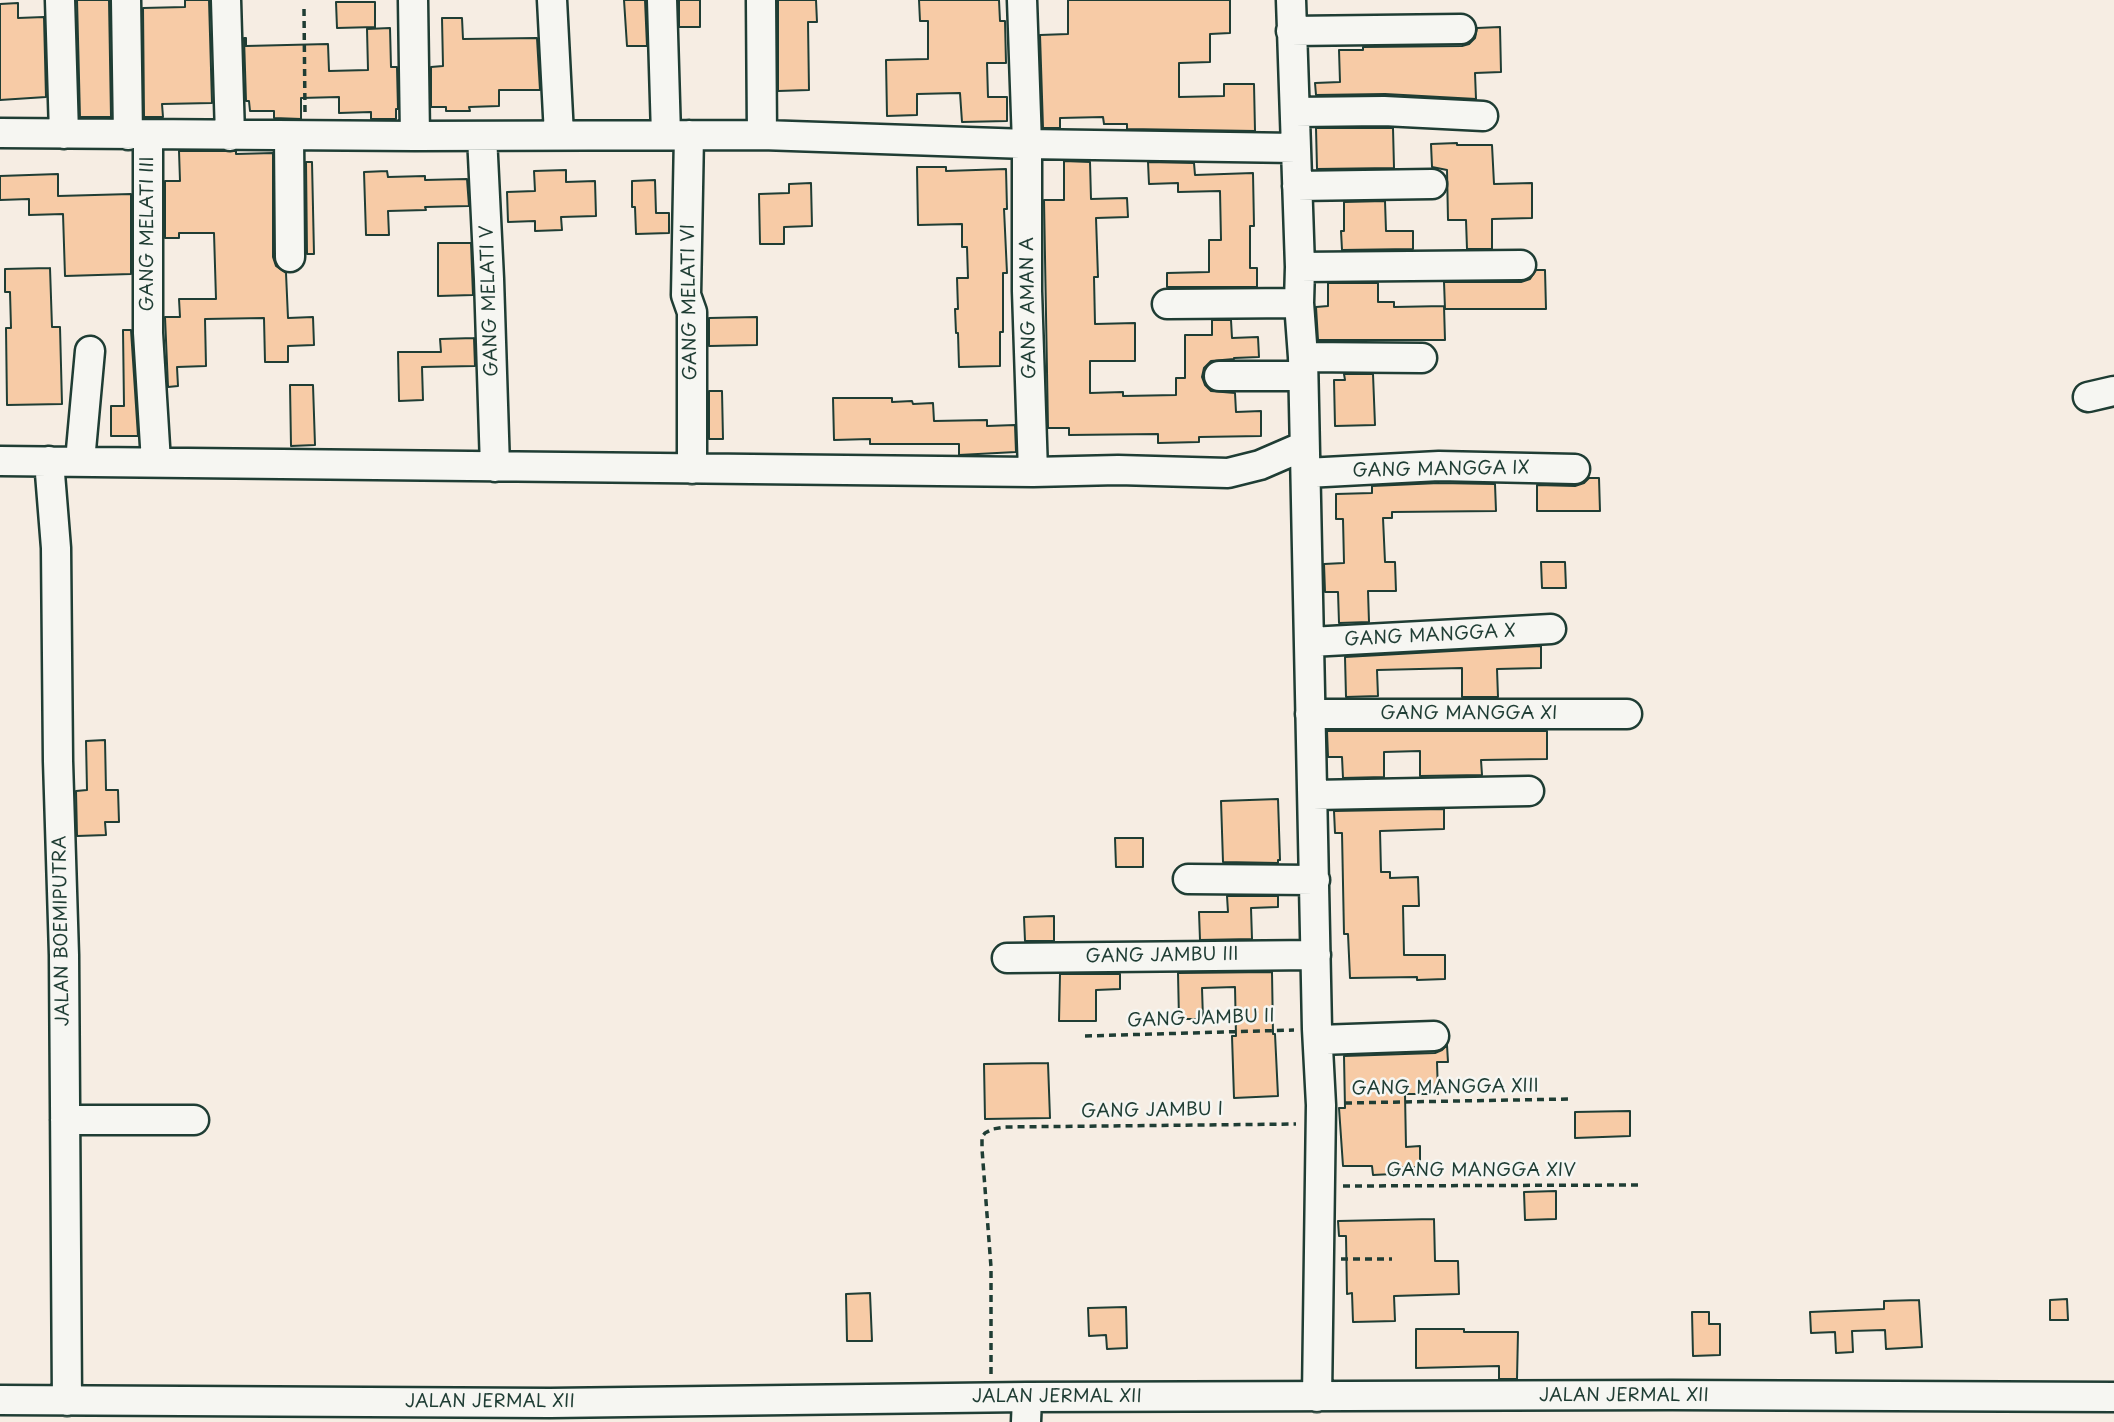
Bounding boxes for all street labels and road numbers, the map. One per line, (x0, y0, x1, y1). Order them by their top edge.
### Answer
street label: GANG MELATI III (137, 157, 159, 311)
street label: GANG MELATI VI (678, 223, 702, 381)
street label: GANG MELATI V (477, 225, 503, 377)
street label: GANG AMAN A (1017, 237, 1041, 379)
street label: GANG MANGGA IX (1352, 458, 1530, 482)
street label: GANG MANGGA X (1344, 621, 1516, 651)
street label: GANG MANGGA XI (1380, 703, 1558, 725)
street label: JALAN BOEMIPUTRA (50, 835, 74, 1027)
street label: GANG JAMBU III (1085, 944, 1239, 968)
street label: GANG JAMBU II (1127, 1006, 1275, 1032)
street label: GANG MANGGA XIII (1351, 1076, 1539, 1100)
street label: GANG JAMBU I (1081, 1099, 1223, 1123)
street label: GANG MANGGA XIV (1386, 1160, 1576, 1182)
street label: JALAN JERMAL XII (1539, 1385, 1709, 1407)
street label: JALAN JERMAL XII (972, 1386, 1142, 1408)
street label: JALAN JERMAL XII (405, 1391, 575, 1413)

